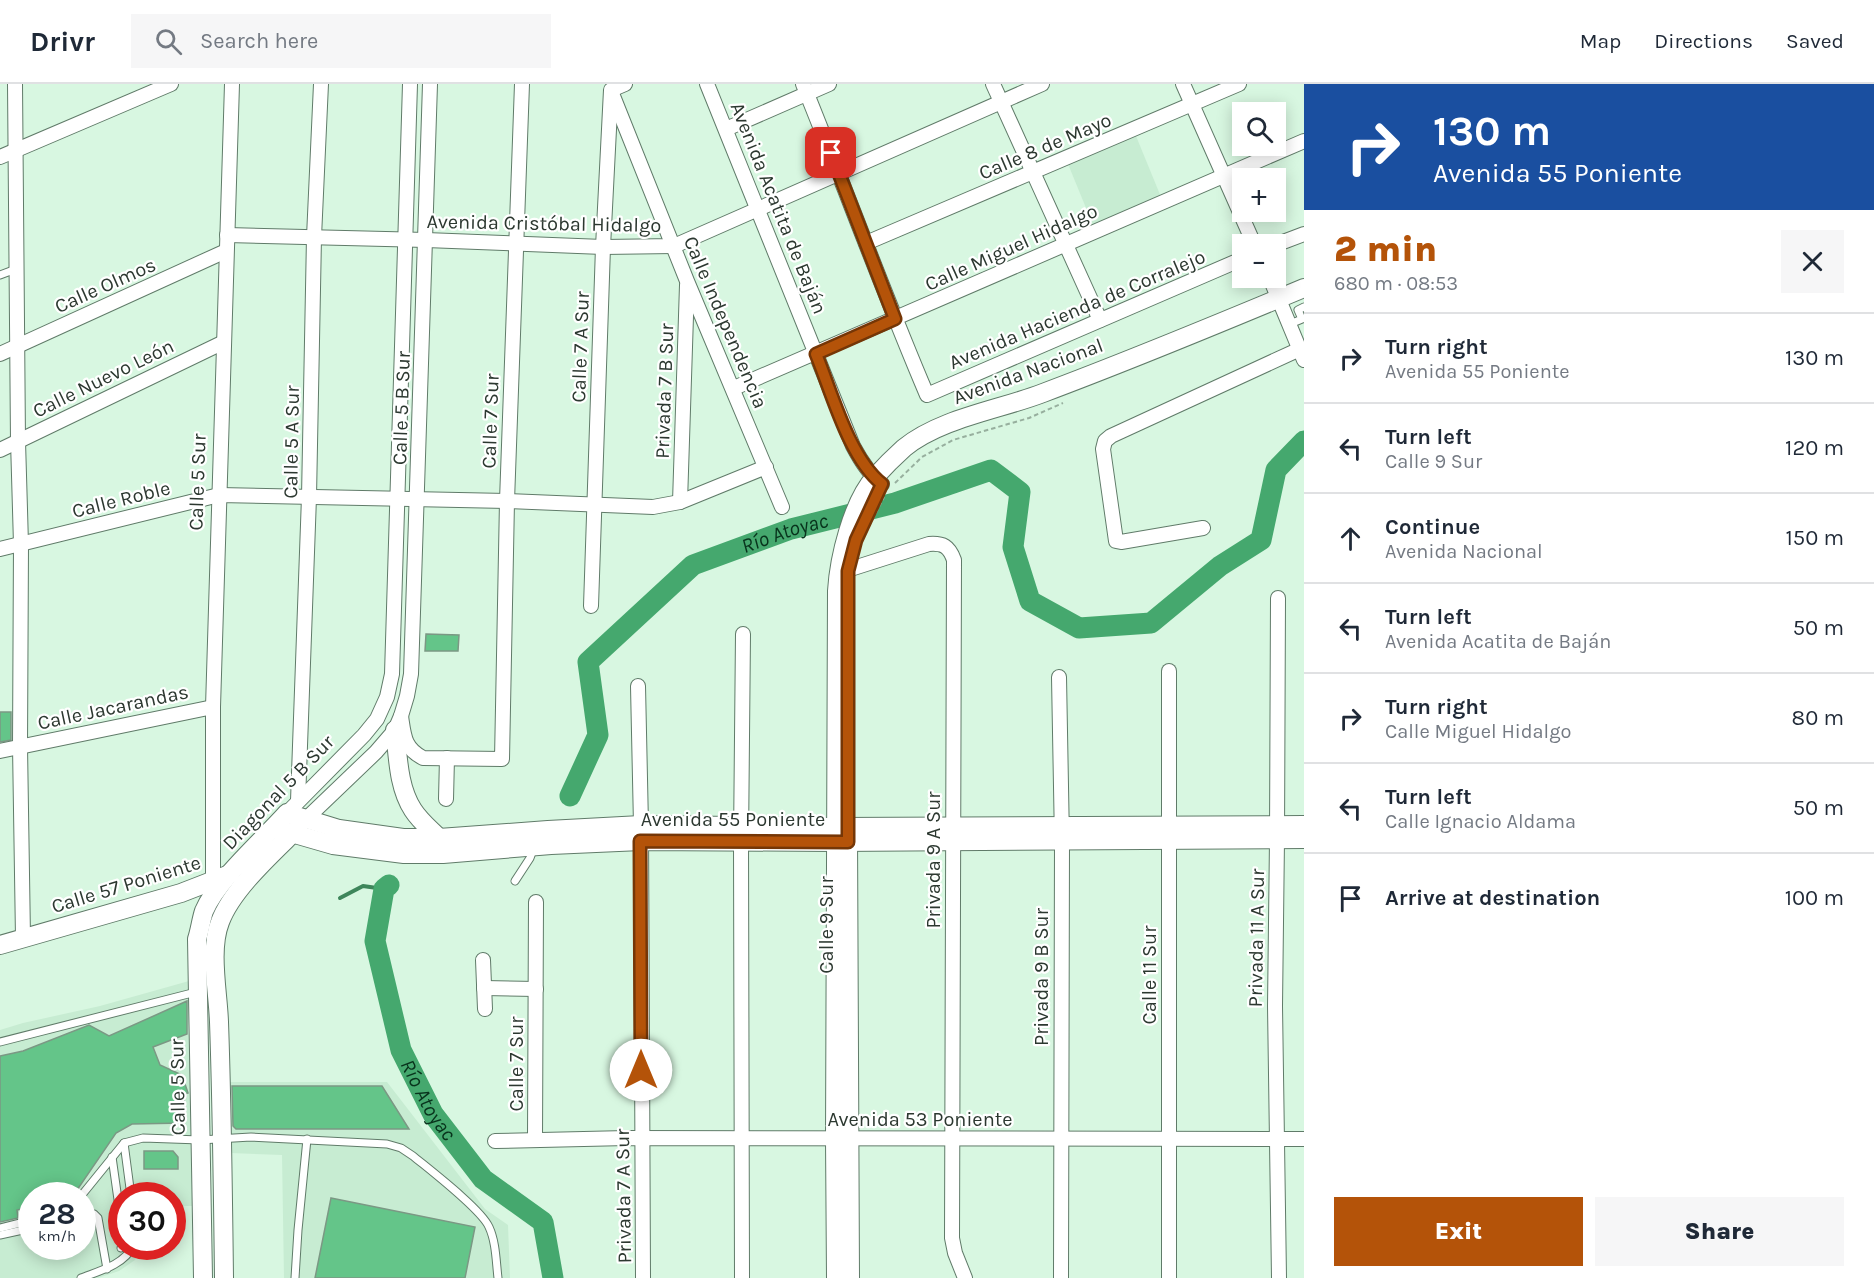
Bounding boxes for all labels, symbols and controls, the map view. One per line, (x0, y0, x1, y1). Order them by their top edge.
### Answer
search box (131, 14, 551, 68)
text: Drivr (30, 25, 95, 58)
icon: search (152, 25, 185, 58)
text: Search here (200, 28, 318, 54)
text: Map (1580, 29, 1621, 53)
text: Directions (1654, 29, 1753, 53)
text: Saved (1786, 29, 1844, 53)
street label: Avenida Acatita de Baján (725, 99, 832, 317)
map controls (1232, 102, 1286, 288)
button: search (1232, 102, 1286, 156)
text: 130 m (1433, 106, 1551, 156)
street label: Calle 8 de Mayo (976, 108, 1115, 185)
icon: right (1334, 108, 1412, 186)
pin (805, 127, 856, 178)
icon: arrive (814, 136, 847, 169)
text: Avenida 55 Poniente (1433, 157, 1682, 189)
button: + (1232, 168, 1286, 222)
street label: Calle Miguel Hidalgo (921, 199, 1101, 296)
street label: Avenida Cristóbal Hidalgo (426, 210, 661, 237)
text: 2 min (1334, 228, 1437, 270)
button: close (1781, 230, 1844, 293)
street label: Calle Independencia (679, 233, 772, 412)
button: − (1232, 234, 1286, 288)
street label: Avenida Hacienda de Corralejo (946, 245, 1209, 374)
street label: Calle Olmos (51, 253, 159, 318)
text: 680 m · 08:53 (1334, 272, 1458, 295)
street label: Calle 7 A Sur (567, 290, 594, 403)
street label: Privada 7 B Sur (651, 322, 678, 459)
street label: Calle Nuevo León (29, 334, 177, 423)
street label: Avenida Nacional (950, 334, 1106, 409)
text: Turn right (1385, 334, 1488, 360)
icon: right (1334, 342, 1367, 375)
text: 130 m (1785, 345, 1844, 371)
street label: Calle 5 B Sur (388, 350, 415, 465)
text: Avenida 55 Poniente (1385, 360, 1570, 383)
street label: Calle 7 Sur (477, 372, 504, 469)
street label: Calle 5 A Sur (279, 384, 304, 499)
text: Turn left (1385, 424, 1472, 450)
street label: Calle 5 Sur (184, 432, 211, 531)
icon: left (1334, 432, 1367, 465)
text: 120 m (1785, 435, 1844, 461)
text: Calle 9 Sur (1385, 450, 1482, 473)
street label: Calle Roble (70, 476, 173, 523)
water label: Río Atoyac (738, 508, 831, 558)
text: Continue (1385, 514, 1480, 540)
icon: ahead (1334, 522, 1367, 555)
text: 150 m (1785, 525, 1844, 551)
text: Avenida Nacional (1385, 540, 1543, 563)
text: Turn left (1385, 604, 1472, 630)
icon: left (1334, 612, 1367, 645)
text: 50 m (1793, 615, 1844, 641)
text: Avenida Acatita de Baján (1385, 630, 1611, 653)
street label: Calle Jacarandas (36, 680, 191, 735)
text: Turn right (1385, 694, 1488, 720)
icon: right (1334, 702, 1367, 735)
text: 80 m (1792, 705, 1844, 731)
text: Calle Miguel Hidalgo (1385, 720, 1571, 743)
street label: Diagonal 5 B Sur (218, 730, 339, 854)
text: Turn left (1385, 784, 1472, 810)
street label: Privada 9 A Sur (922, 791, 945, 928)
icon: left (1334, 792, 1367, 825)
text: 50 m (1793, 795, 1844, 821)
street label: Avenida 55 Poniente (641, 808, 825, 831)
text: Calle Ignacio Aldama (1385, 810, 1576, 833)
street label: Calle 57 Poniente (49, 851, 204, 918)
street label: Privada 11 A Sur (1244, 868, 1269, 1007)
street label: Calle 9 Sur (815, 876, 838, 974)
icon: arrive (1334, 882, 1367, 915)
text: Arrive at destination (1385, 885, 1600, 911)
text: 100 m (1785, 885, 1844, 911)
street label: Privada 9 B Sur (1030, 907, 1053, 1046)
street label: Calle 11 Sur (1138, 925, 1161, 1024)
street label: Calle 7 Sur (505, 1016, 528, 1112)
street label: Calle 5 Sur (165, 1038, 190, 1136)
position arrow (609, 1038, 673, 1102)
water label: Río Atoyac (396, 1055, 461, 1145)
street label: Avenida 53 Poniente (827, 1108, 1013, 1131)
street label: Privada 7 A Sur (611, 1128, 636, 1264)
speed limit sign: 30 (108, 1182, 186, 1260)
text: 28 (38, 1196, 76, 1232)
button: Exit (1334, 1197, 1583, 1266)
button: Share (1595, 1197, 1844, 1266)
text: km/h (38, 1227, 76, 1245)

